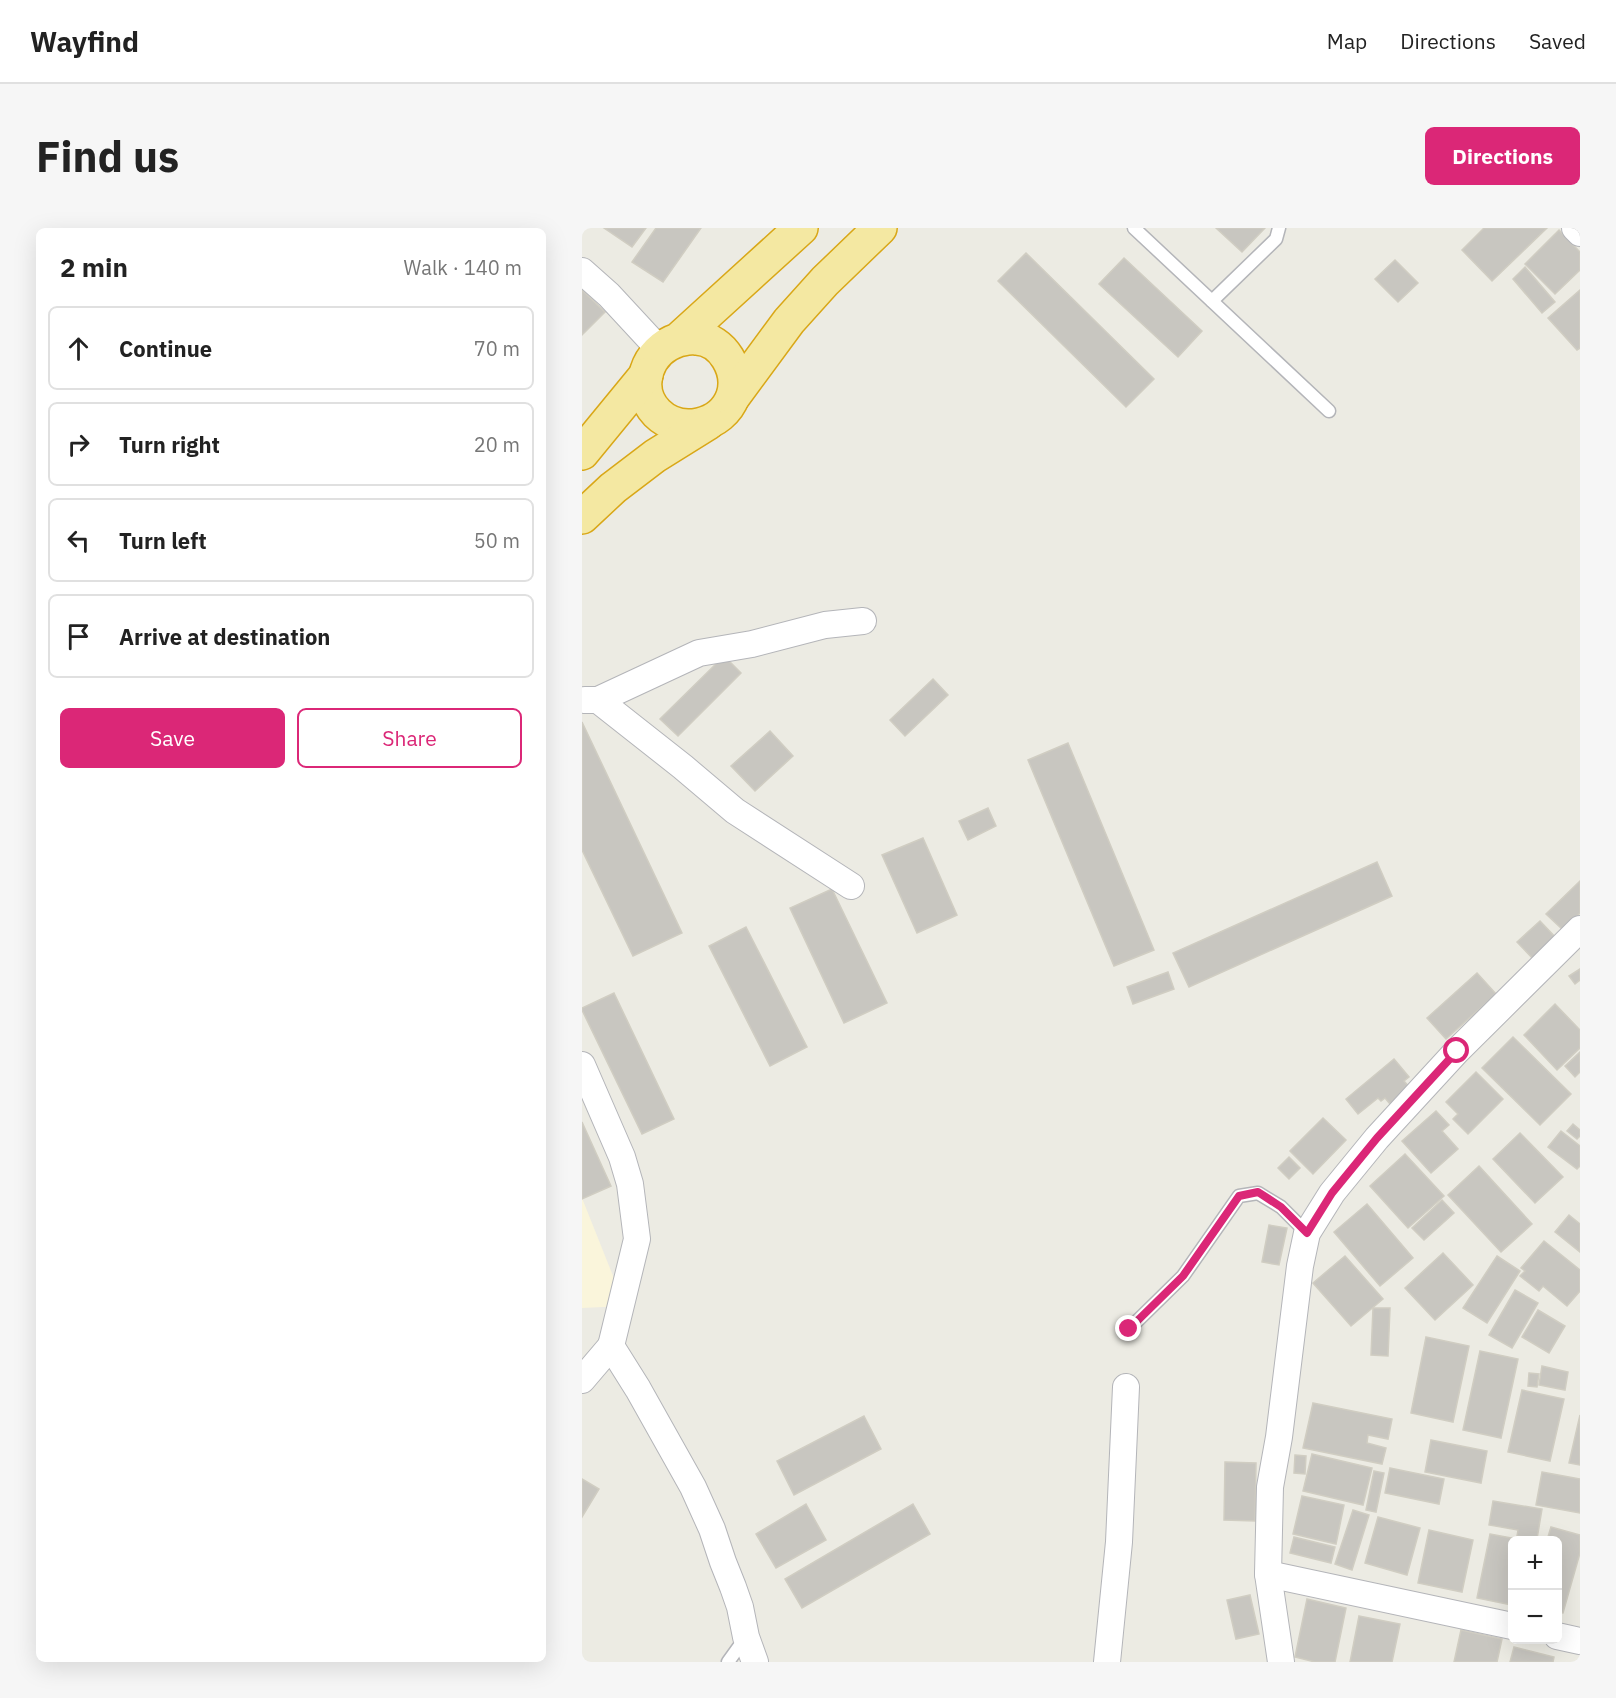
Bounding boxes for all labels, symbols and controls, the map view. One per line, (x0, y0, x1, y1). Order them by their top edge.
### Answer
text: Wayfind (30, 23, 139, 60)
text: Map (1327, 27, 1367, 55)
text: Directions (1400, 27, 1496, 55)
text: Saved (1529, 27, 1586, 55)
button: Directions (1425, 127, 1580, 185)
text: Find us (36, 129, 179, 184)
text: 2 min (60, 250, 128, 284)
text: Walk · 140 m (404, 254, 522, 281)
icon: ahead (62, 332, 95, 365)
text: Continue (119, 334, 212, 363)
text: 70 m (474, 335, 520, 362)
icon: right (62, 428, 95, 461)
text: Turn right (119, 430, 220, 459)
text: 20 m (474, 431, 520, 458)
icon: left (62, 524, 95, 557)
text: Turn left (119, 526, 207, 555)
text: 50 m (474, 527, 520, 554)
icon: arrive (62, 620, 95, 653)
text: Arrive at destination (119, 622, 330, 651)
button: Save (60, 708, 285, 768)
button: Share (297, 708, 522, 768)
route start (1443, 1037, 1469, 1063)
route end (1115, 1315, 1141, 1341)
map controls (1508, 1536, 1562, 1644)
button: + (1508, 1536, 1562, 1590)
button: − (1508, 1590, 1562, 1644)

